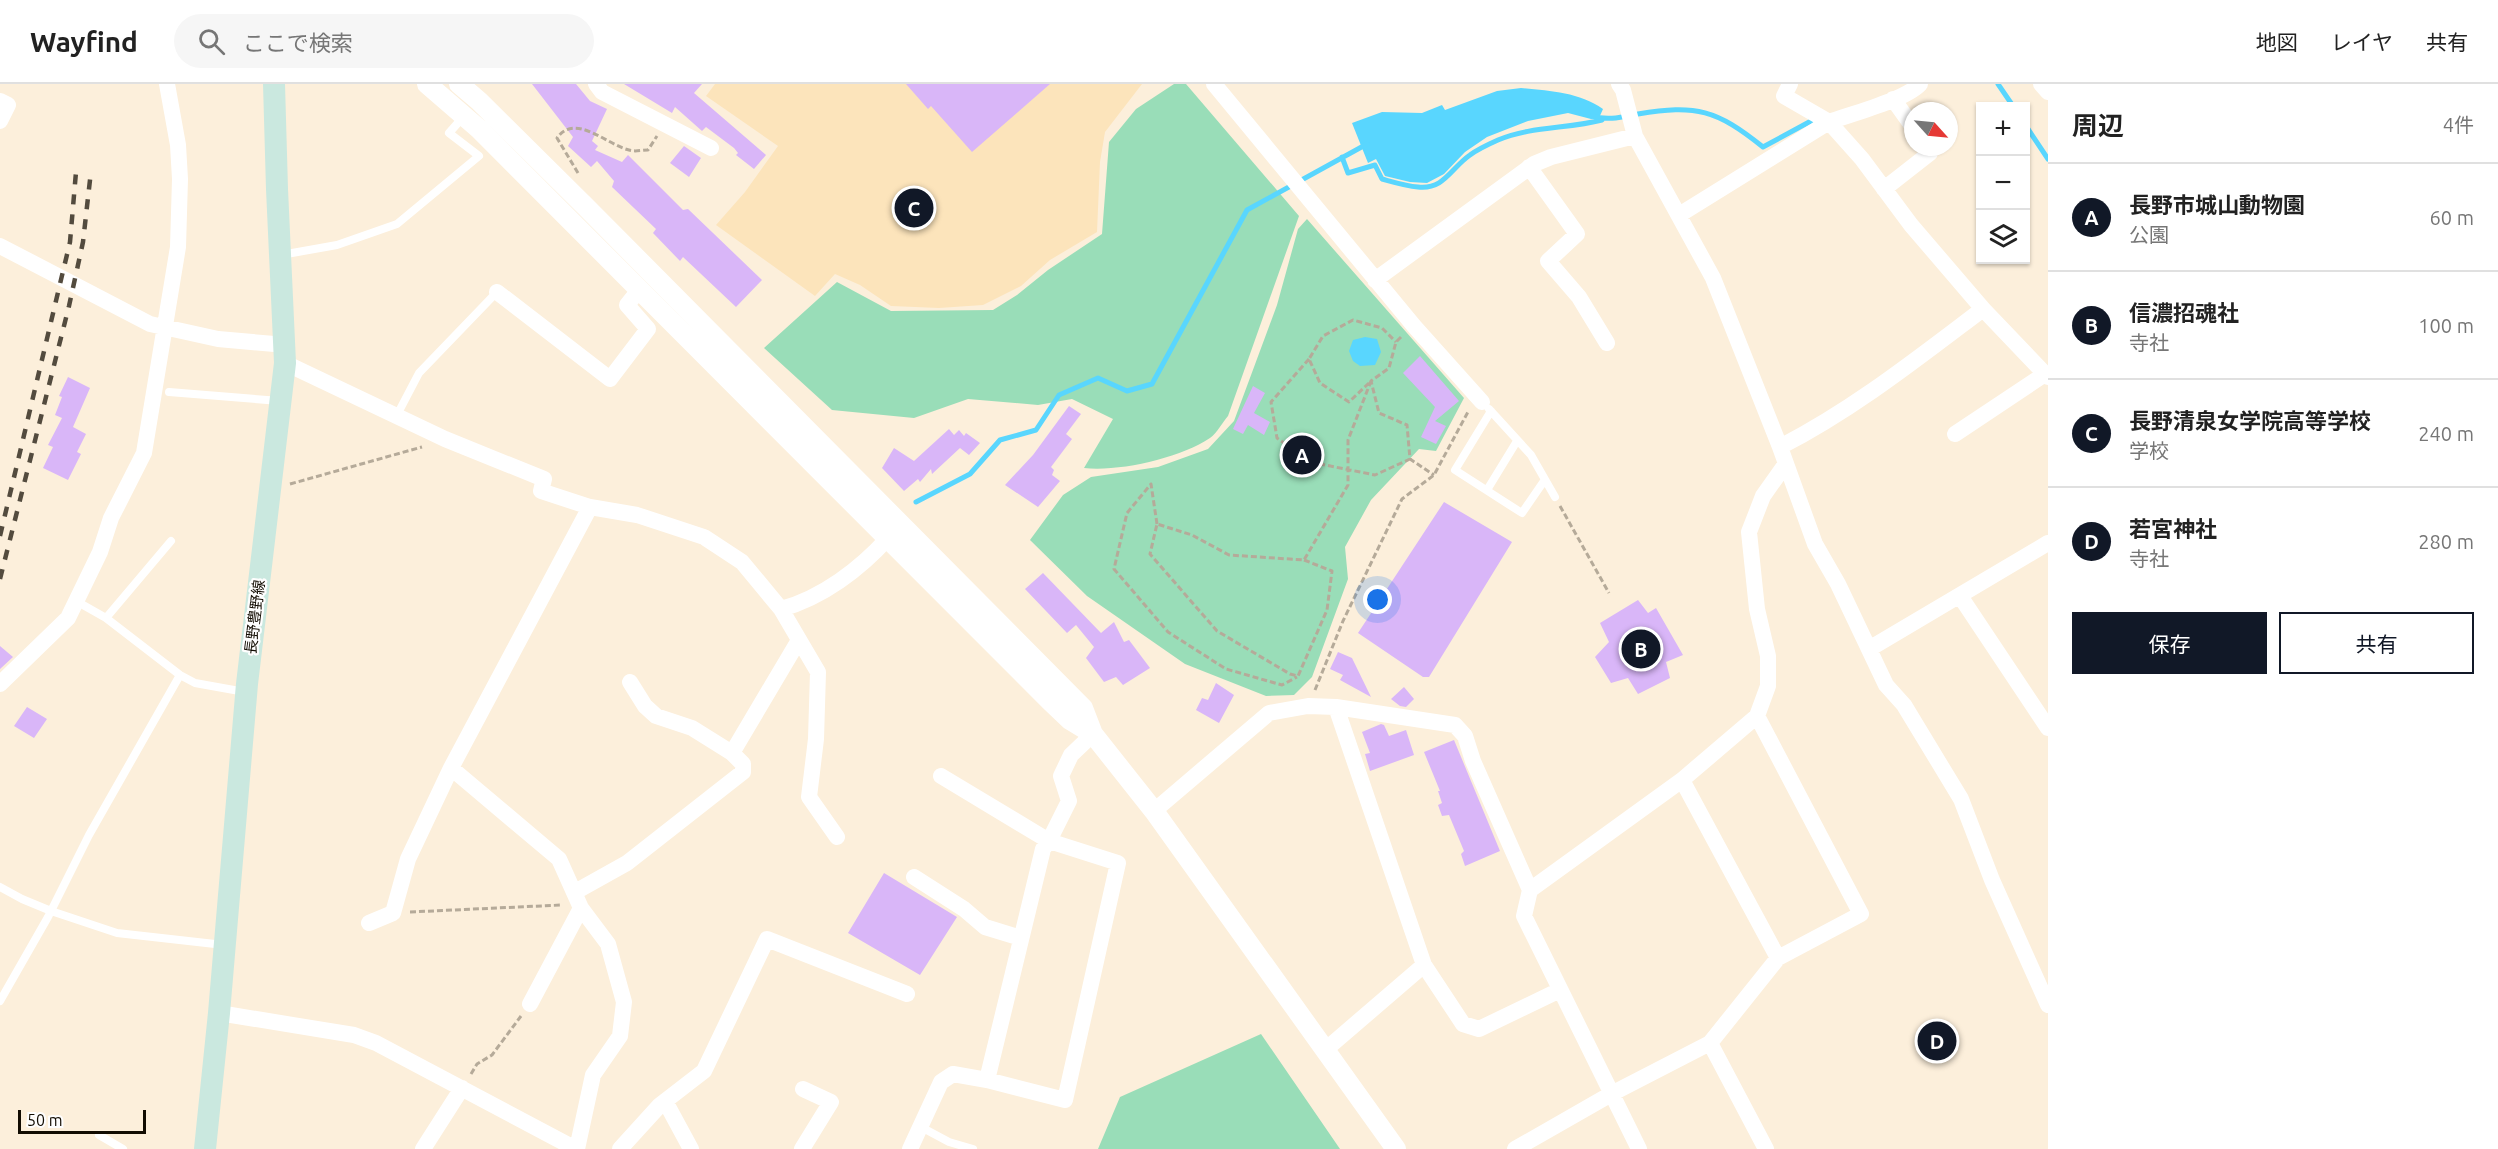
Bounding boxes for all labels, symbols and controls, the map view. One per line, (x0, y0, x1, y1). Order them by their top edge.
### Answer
search box (174, 14, 594, 68)
icon: search (195, 25, 228, 58)
text: Wayfind (30, 26, 138, 57)
text: ここで検索 (243, 30, 353, 55)
text: 地図 (2256, 30, 2298, 54)
text: レイヤ (2331, 30, 2393, 54)
text: 共有 (2426, 30, 2468, 54)
north arrow (1904, 102, 1958, 156)
map controls (1976, 102, 2030, 264)
button: + (1976, 102, 2030, 156)
text: 周辺 (2072, 111, 2124, 140)
text: 4件 (2443, 113, 2474, 136)
button: − (1976, 156, 2030, 210)
pin: C (894, 186, 934, 230)
text: 長野市城山動物園 (2129, 192, 2305, 217)
text: A (2084, 206, 2099, 229)
text: 60 m (2430, 206, 2474, 229)
button: layers (1976, 210, 2030, 264)
text: 公園 (2129, 223, 2169, 246)
text: 信濃招魂社 (2129, 300, 2239, 325)
text: B (2085, 314, 2098, 337)
text: 100 m (2418, 314, 2474, 337)
text: 寺社 (2129, 331, 2169, 354)
text: 長野清泉女学院高等学校 (2129, 408, 2371, 433)
text: C (2085, 422, 2098, 445)
text: 240 m (2418, 422, 2474, 445)
pin: A (1282, 432, 1322, 478)
text: 学校 (2129, 439, 2169, 462)
text: 若宮神社 (2129, 516, 2217, 541)
text: D (2084, 530, 2099, 553)
text: 280 m (2418, 530, 2474, 553)
text: 寺社 (2129, 547, 2169, 570)
street label: 長野豊野線 (241, 579, 268, 655)
your location (1363, 585, 1392, 614)
button: 保存 (2072, 612, 2267, 674)
button: 共有 (2279, 612, 2474, 674)
pin: B (1622, 626, 1660, 672)
pin: D (1918, 1018, 1956, 1064)
scale bar (18, 1107, 146, 1134)
text: 50 m (27, 1111, 63, 1129)

